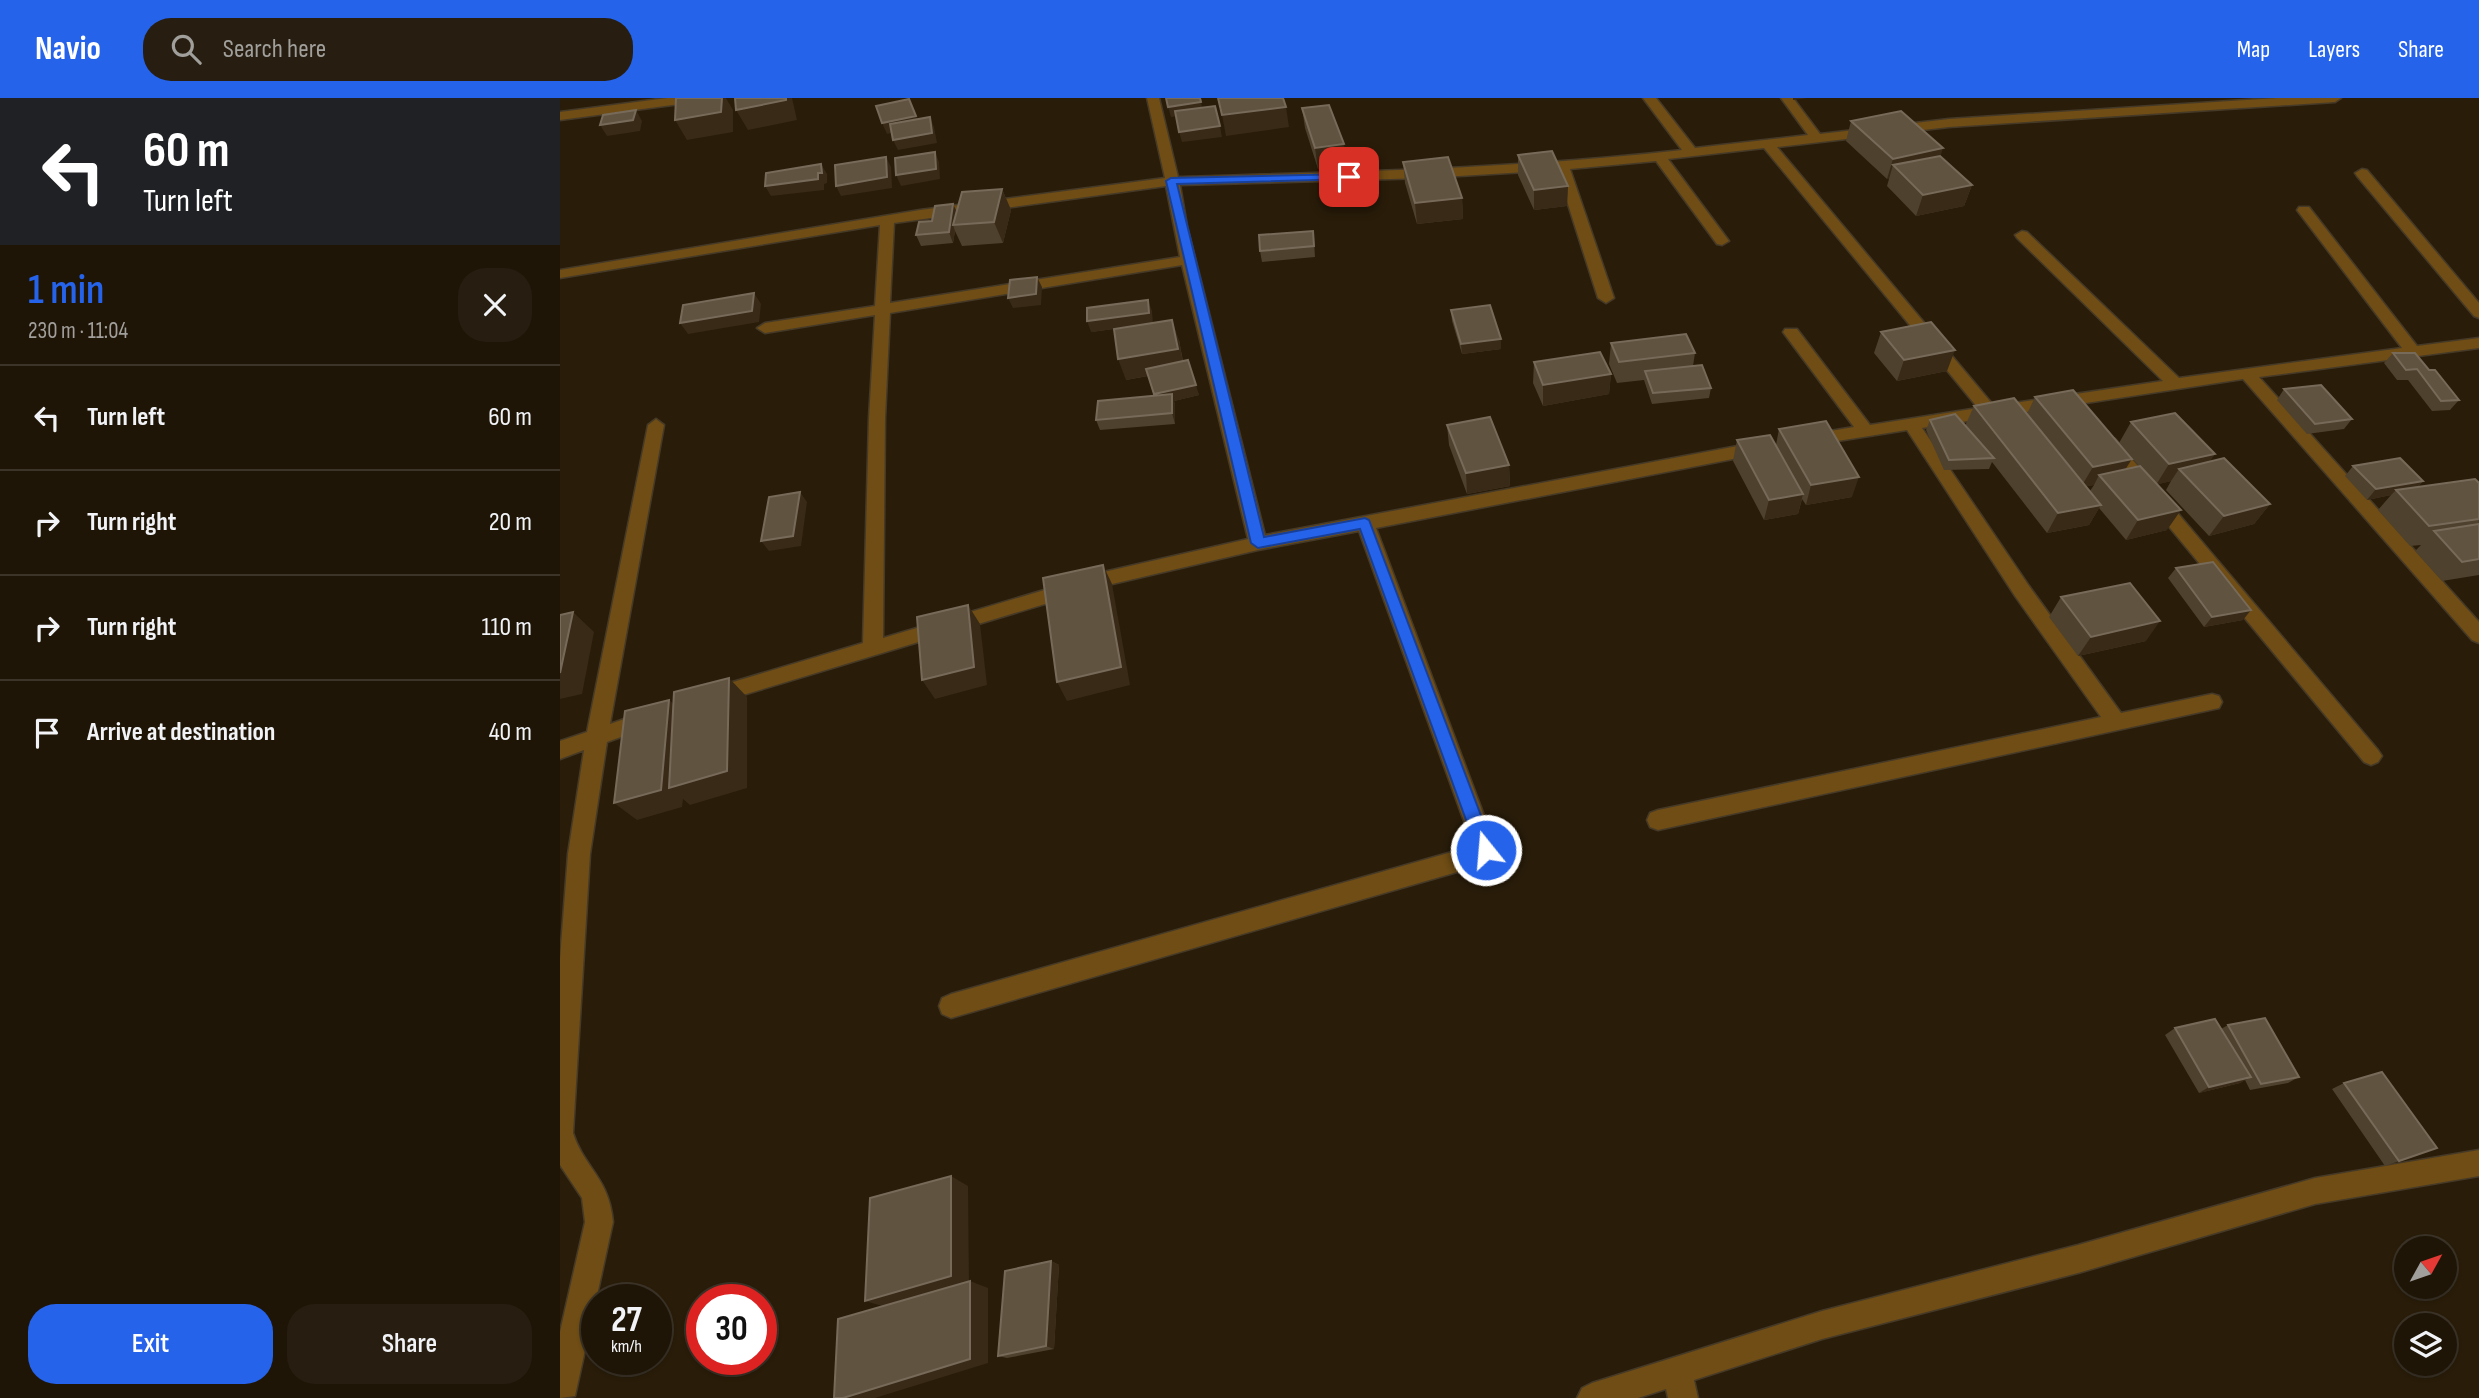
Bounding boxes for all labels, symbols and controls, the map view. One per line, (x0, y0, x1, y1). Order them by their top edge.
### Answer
search box (143, 18, 633, 81)
text: Navio (35, 29, 101, 69)
icon: search (167, 30, 205, 68)
text: Search here (223, 34, 326, 65)
text: Map (2237, 35, 2270, 64)
text: Layers (2308, 35, 2360, 64)
text: Share (2398, 35, 2444, 64)
text: 60 m (143, 122, 230, 181)
icon: left (28, 126, 119, 217)
pin (1319, 147, 1379, 207)
icon: arrive (1330, 158, 1368, 196)
text: Turn left (143, 182, 233, 221)
text: 1 min (28, 265, 104, 316)
button: close (458, 268, 532, 342)
text: 230 m · 11:04 (28, 317, 128, 345)
icon: left (28, 399, 66, 437)
text: Turn left (87, 402, 165, 433)
text: 60 m (488, 402, 532, 433)
icon: right (28, 504, 66, 542)
text: Turn right (87, 507, 176, 538)
text: 20 m (489, 507, 532, 538)
icon: right (28, 609, 66, 647)
text: Turn right (87, 612, 176, 643)
text: 110 m (481, 612, 532, 643)
icon: arrive (28, 714, 66, 752)
text: Arrive at destination (87, 717, 275, 748)
text: 40 m (489, 717, 532, 748)
position arrow (1449, 813, 1523, 887)
north arrow (2394, 1236, 2457, 1298)
map controls (2394, 1236, 2457, 1376)
speed limit sign: 30 (686, 1284, 777, 1375)
text: 27 (611, 1299, 642, 1342)
button: Exit (28, 1304, 273, 1384)
button: Share (287, 1304, 532, 1384)
button: layers (2394, 1313, 2457, 1376)
text: km/h (611, 1336, 642, 1357)

